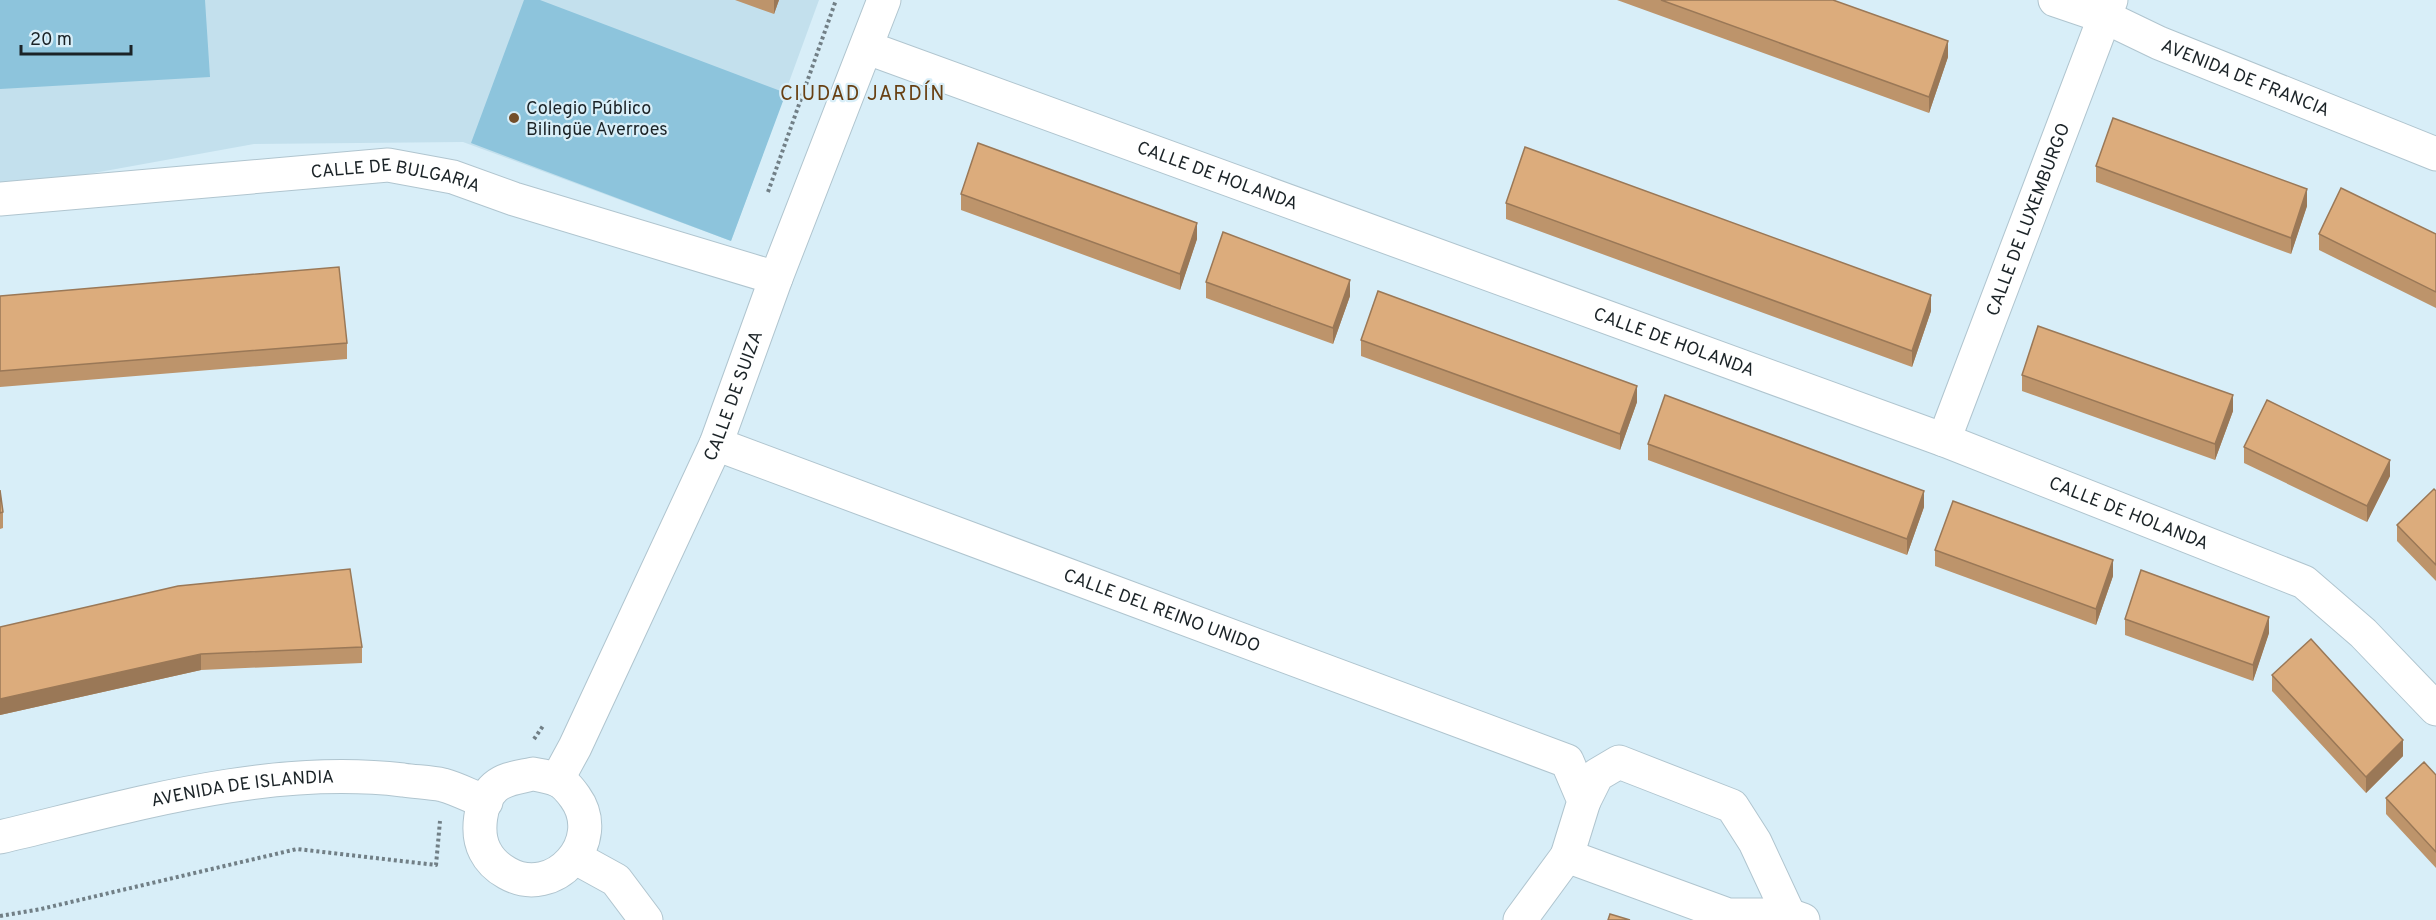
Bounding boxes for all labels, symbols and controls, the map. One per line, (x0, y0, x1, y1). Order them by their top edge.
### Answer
scale bar (21, 18, 130, 56)
text: 20 m (30, 29, 72, 52)
street label: AVENIDA DE FRANCIA (2157, 35, 2333, 123)
district label: CIUDAD JARDÍN (780, 80, 946, 108)
place label: Colegio Público Bilingüe Averroes (526, 98, 668, 142)
marker: Colegio Público Bilingüe Averroes (507, 111, 521, 125)
street label: CALLE DE LUXEMBURGO (1982, 120, 2076, 320)
street label: CALLE DE HOLANDA (1133, 137, 1301, 217)
street label: CALLE DE BULGARIA (310, 155, 483, 199)
street label: CALLE DE HOLANDA (1590, 303, 1757, 383)
street label: CALLE DE SUIZA (700, 328, 769, 465)
street label: CALLE DE HOLANDA (2045, 472, 2212, 556)
street label: CALLE DEL REINO UNIDO (1060, 564, 1263, 659)
street label: AVENIDA DE ISLANDIA (149, 766, 335, 813)

